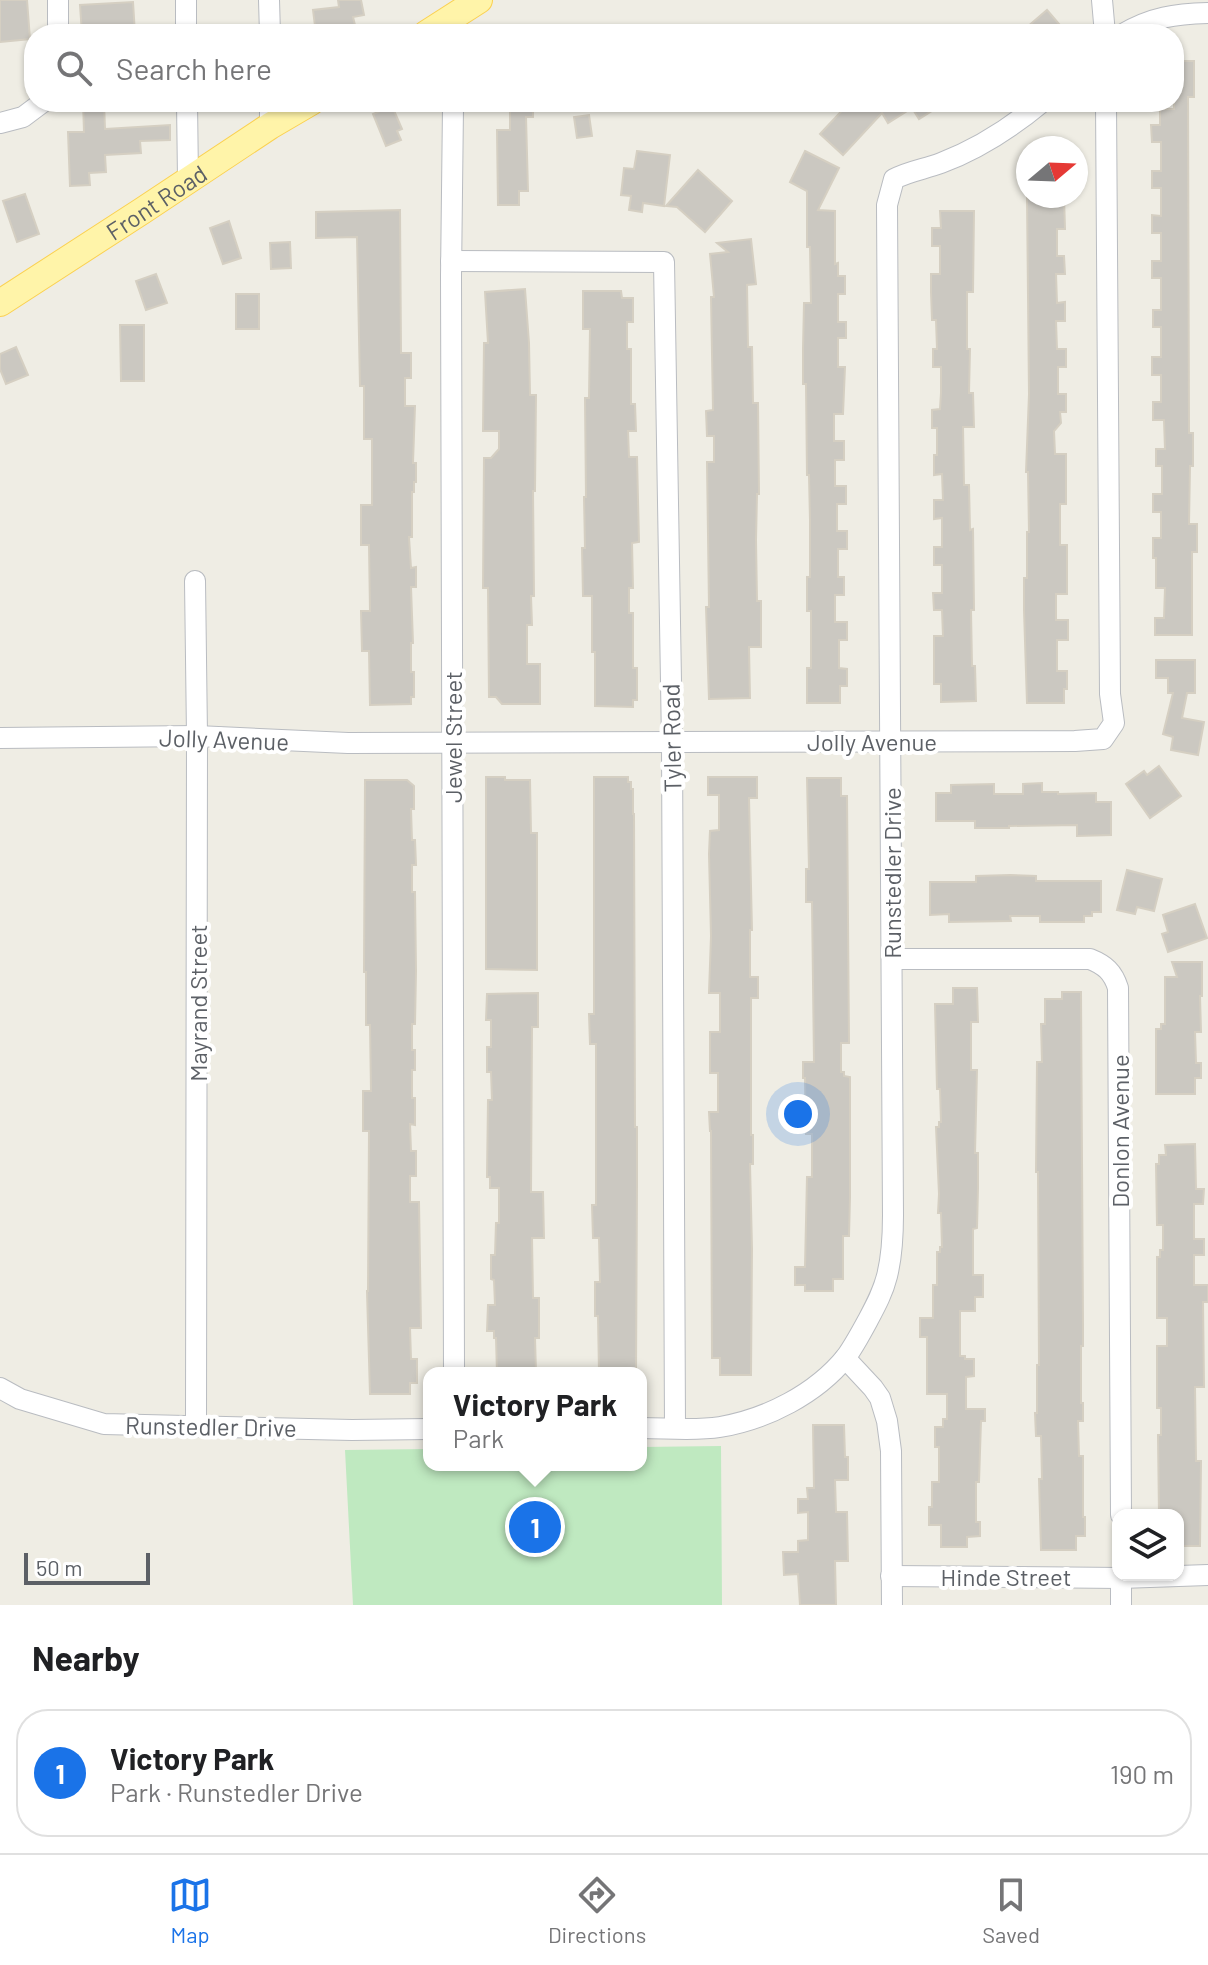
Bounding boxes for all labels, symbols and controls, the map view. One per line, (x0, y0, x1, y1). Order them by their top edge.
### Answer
search box (24, 24, 1184, 112)
icon: search (52, 46, 96, 90)
text: Search here (116, 50, 272, 86)
north arrow (1016, 136, 1088, 208)
street label: Front Road (100, 158, 212, 245)
street label: Jewel Street (438, 671, 467, 803)
street label: Tyler Road (656, 683, 686, 793)
street label: Jolly Avenue (158, 722, 290, 756)
street label: Jolly Avenue (807, 727, 937, 756)
street label: Runstedler Drive (877, 787, 906, 959)
street label: Mayrand Street (183, 924, 212, 1082)
street label: Donlon Avenue (1105, 1054, 1134, 1208)
your location (778, 1094, 818, 1134)
popup (423, 1367, 647, 1471)
text: Victory Park (453, 1386, 617, 1422)
street label: Runstedler Drive (125, 1410, 297, 1442)
text: Park (453, 1422, 504, 1453)
pin: 1 (509, 1497, 561, 1557)
map controls (1112, 1509, 1184, 1581)
button: layers (1112, 1509, 1184, 1581)
scale bar (24, 1549, 150, 1585)
text: 50 m (36, 1554, 82, 1580)
street label: Hinde Street (941, 1562, 1071, 1591)
text: Nearby (32, 1637, 140, 1678)
text: Victory Park (110, 1740, 274, 1776)
text: 1 (55, 1758, 65, 1789)
text: 190 m (1110, 1758, 1174, 1789)
text: Park · Runstedler Drive (110, 1776, 363, 1807)
tab: Map (168, 1873, 212, 1947)
tab: Directions (548, 1873, 646, 1947)
tab: Saved (982, 1873, 1040, 1947)

